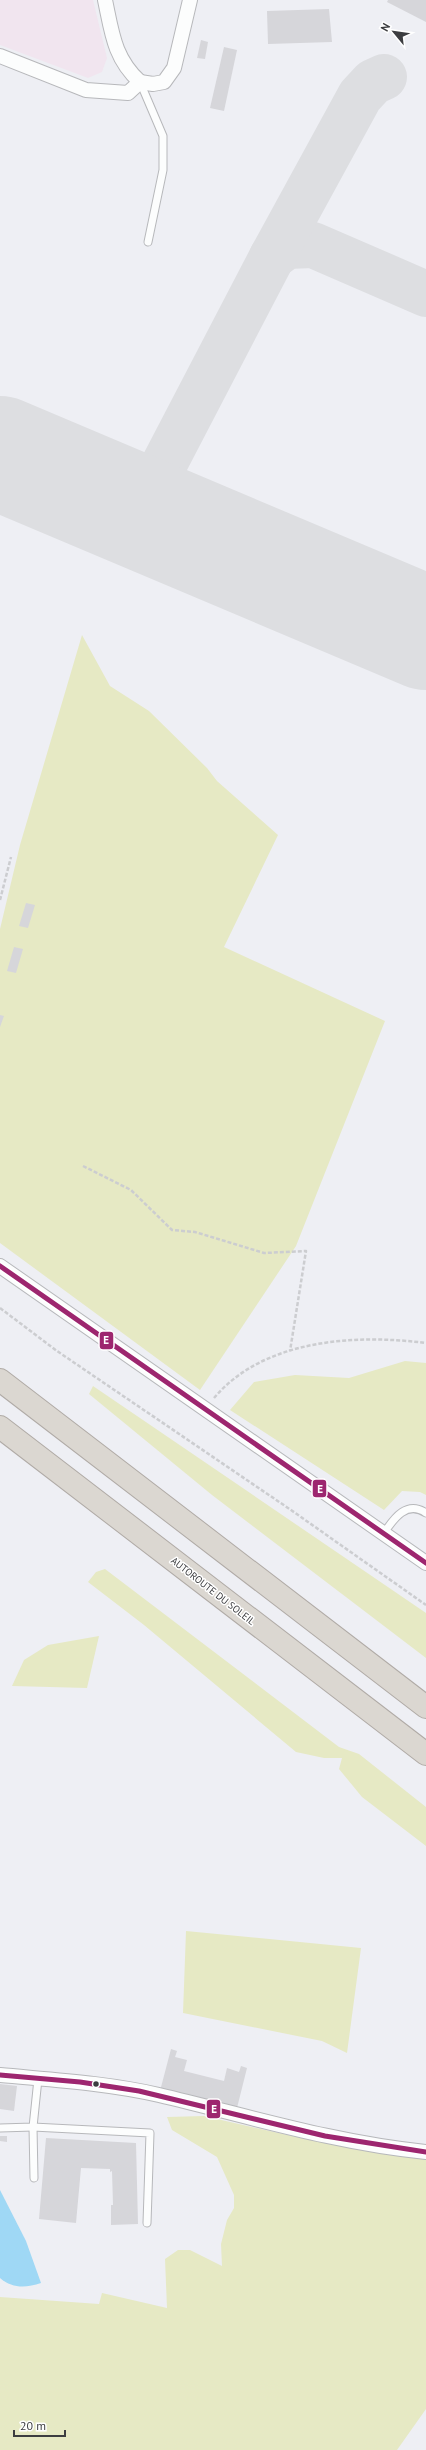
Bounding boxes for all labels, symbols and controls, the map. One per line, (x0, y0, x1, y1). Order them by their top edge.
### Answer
north arrow (374, 12, 414, 52)
text: N (377, 21, 393, 34)
line badge: E (99, 1331, 114, 1350)
text: E (103, 1333, 109, 1347)
line badge: E (312, 1479, 327, 1498)
text: E (317, 1482, 323, 1496)
street label: AUTOROUTE DU SOLEIL (168, 1554, 258, 1628)
unlabelled marker (91, 2079, 101, 2089)
line badge: E (206, 2099, 221, 2119)
text: E (211, 2102, 217, 2116)
scale bar (14, 2412, 65, 2438)
text: 20 m (20, 2418, 46, 2433)

